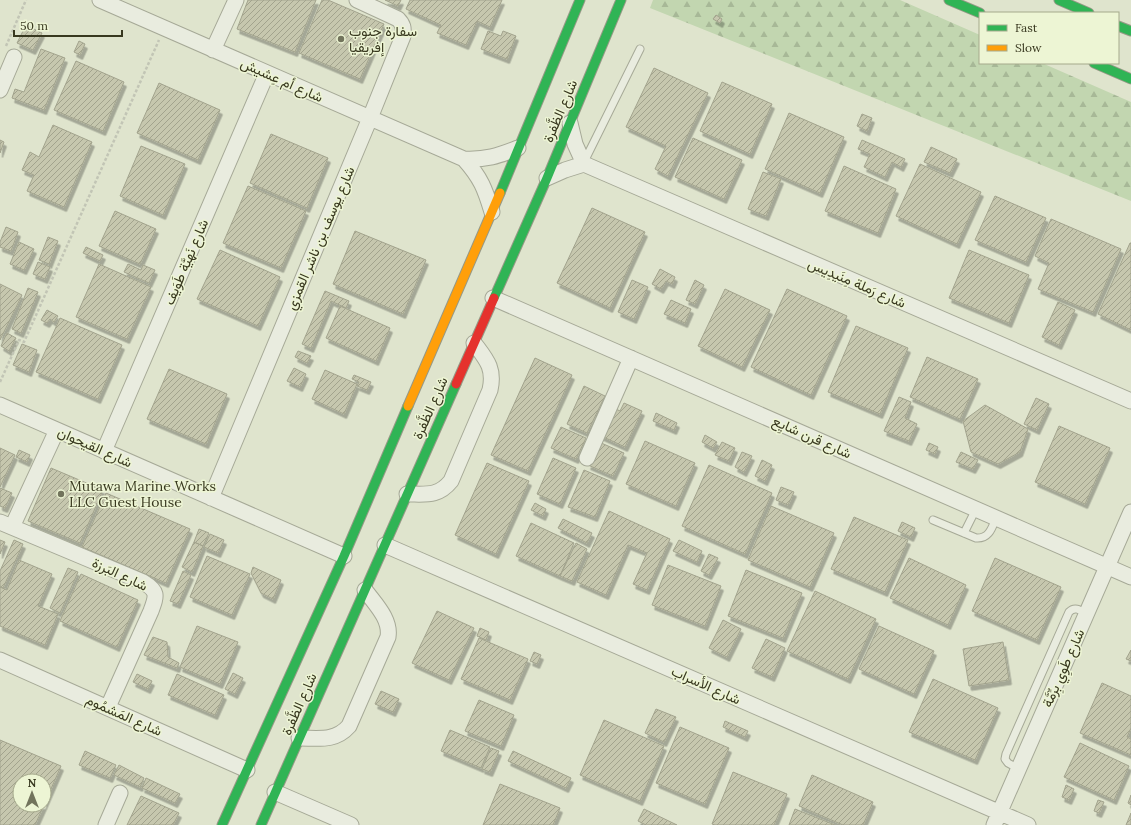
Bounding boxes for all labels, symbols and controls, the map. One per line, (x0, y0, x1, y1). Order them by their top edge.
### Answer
scale bar (14, 12, 122, 38)
legend (979, 12, 1119, 64)
text: 50 m (20, 18, 48, 33)
text: Fast (1015, 20, 1038, 35)
place label: سفارة جنوب إفريقيا (349, 22, 417, 57)
marker: سفارة جنوب إفريقيا (336, 34, 346, 44)
text: Slow (1015, 40, 1042, 55)
street label: شارع أم عِشيش (237, 54, 326, 108)
street label: شارع الظَّفرة (537, 76, 583, 146)
street label: شارع يوسف بن ناشر القمزي (282, 164, 361, 314)
street label: شارع نَهيَّة طَوَيف (160, 216, 214, 308)
street label: شارع رَملة مِنَيدِيس (804, 254, 909, 314)
street label: شارع الظَّفرة (407, 373, 454, 443)
street label: شارع قرن شايِع (769, 412, 854, 464)
street label: شارع القيحوان (54, 423, 135, 473)
place label: Mutawa Marine Works LLC Guest House (69, 477, 216, 511)
marker: Mutawa Marine Works LLC Guest House (56, 489, 66, 499)
street label: شارع البَرزة (88, 553, 151, 597)
street label: شارع طَوِي بِرِّمَّة (1038, 626, 1091, 711)
street label: شارع الأسراب (668, 662, 743, 710)
street label: شارع الظَّفرة (276, 669, 323, 739)
street label: شارع المَشمُوم (82, 690, 165, 742)
north arrow (12, 773, 52, 813)
text: N (28, 776, 37, 790)

